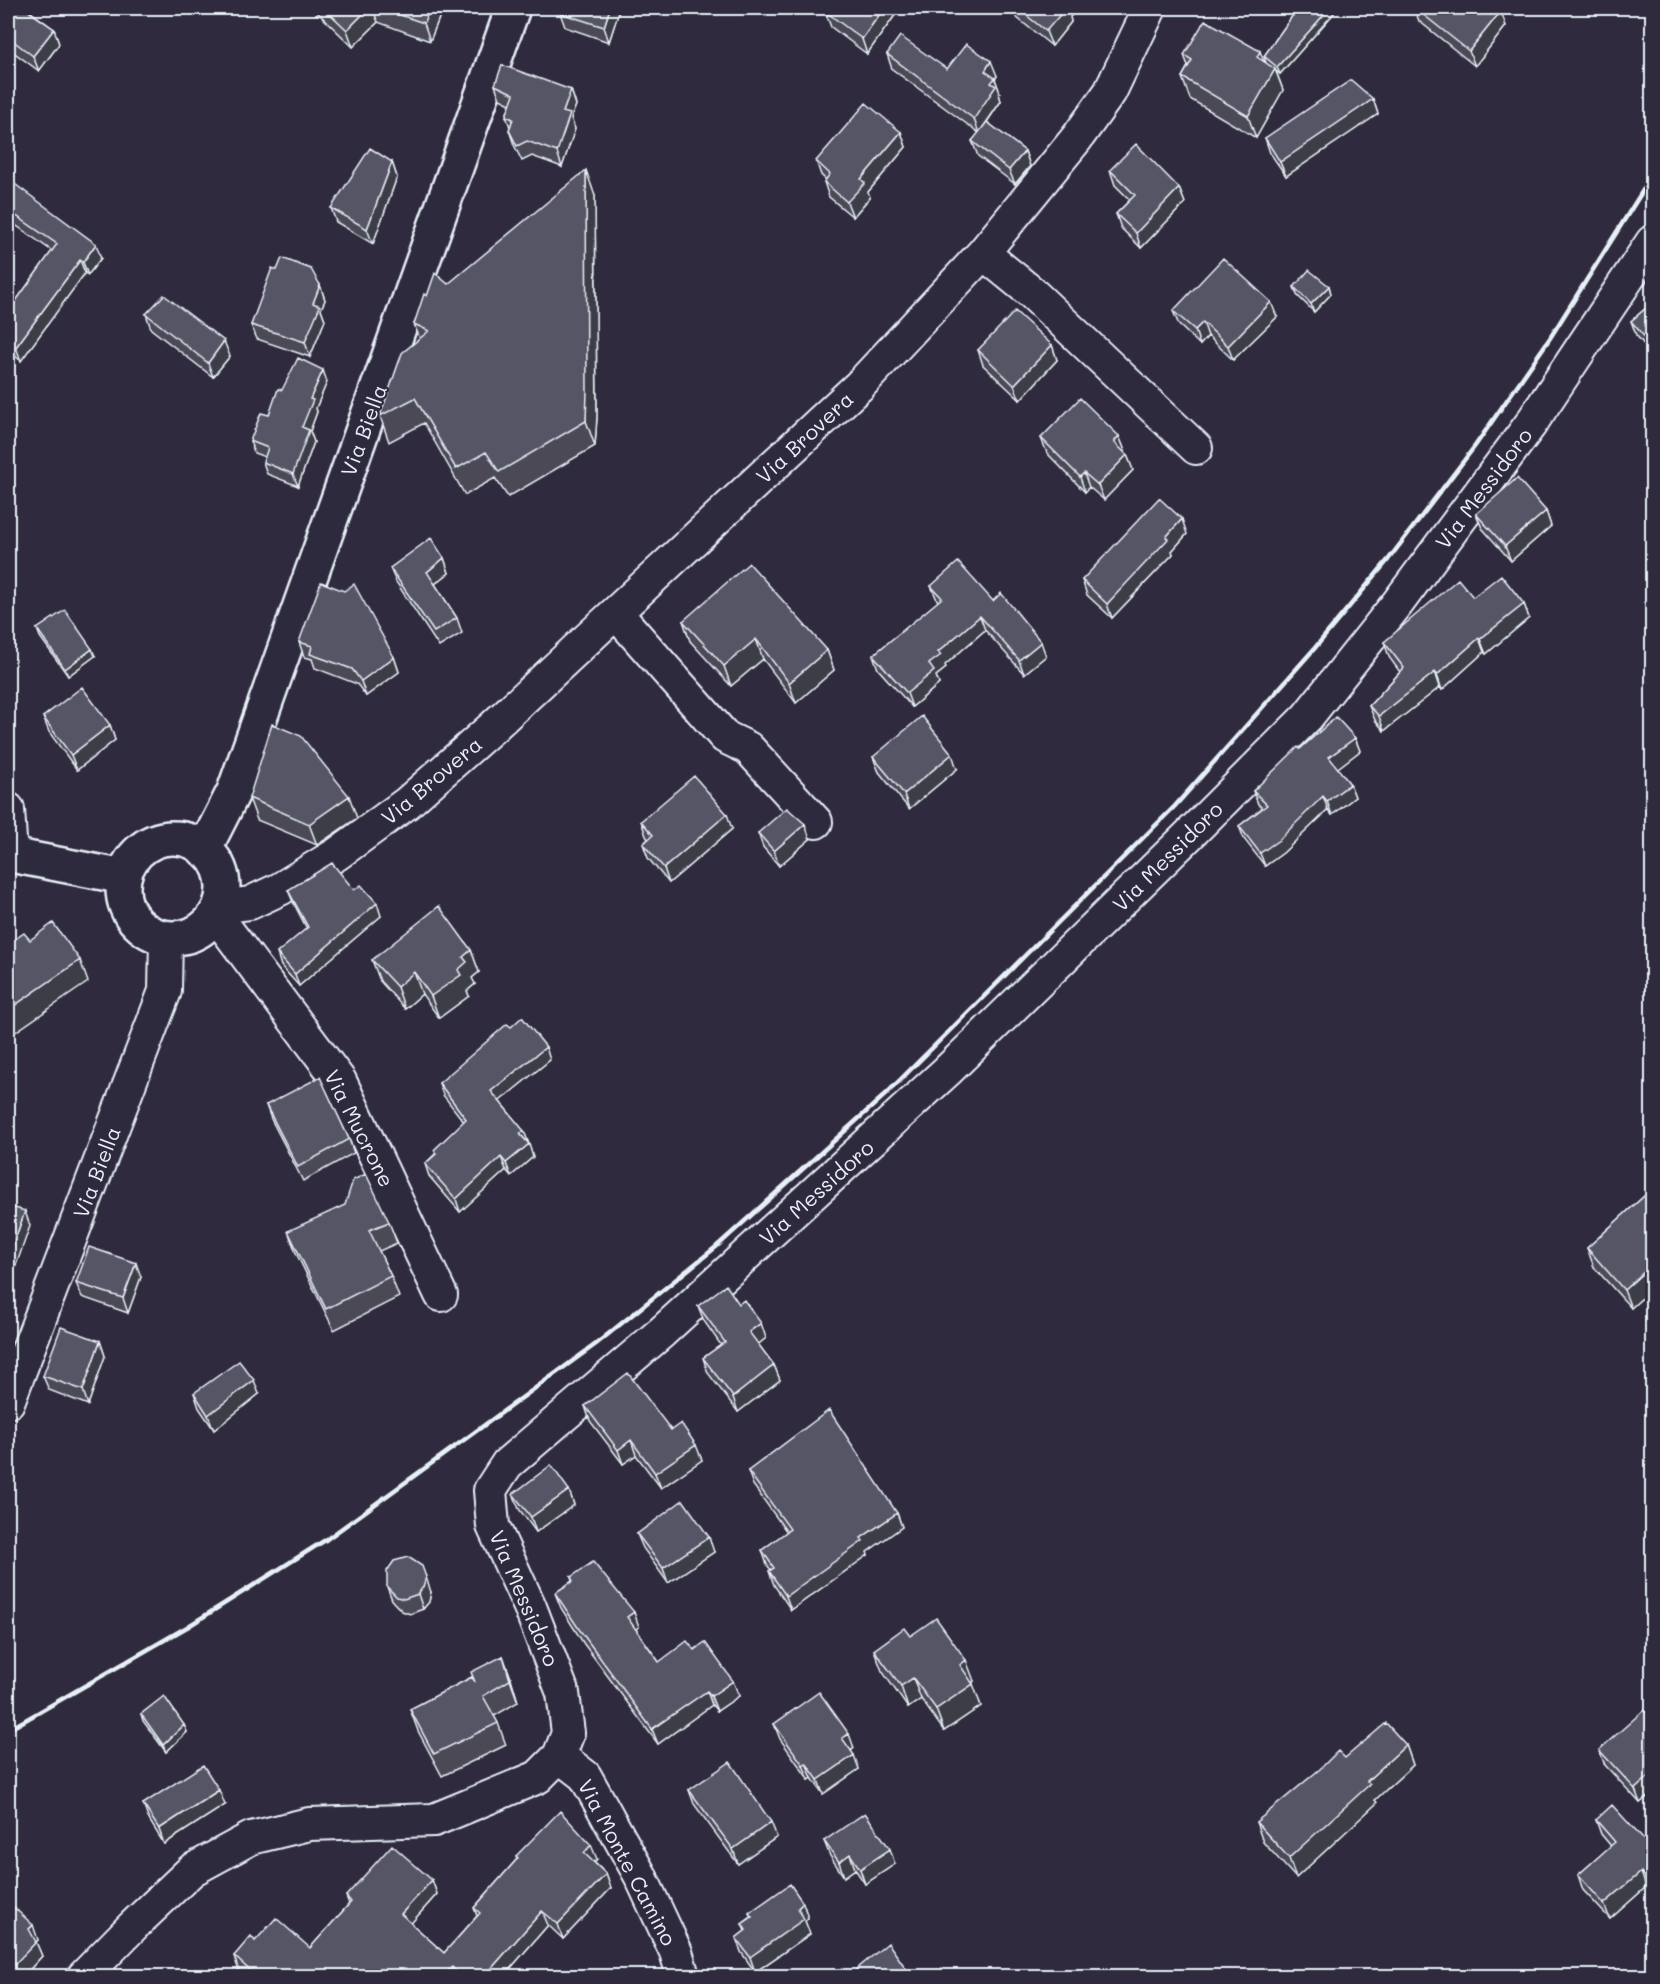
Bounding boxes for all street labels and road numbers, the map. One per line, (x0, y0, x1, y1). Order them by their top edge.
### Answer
street label: Via Biella (334, 380, 392, 480)
street label: Via Brovera (750, 385, 858, 489)
street label: Via Messidoro (1429, 422, 1537, 554)
street label: Via Brovera (375, 730, 487, 830)
street label: Via Messidoro (1106, 795, 1228, 917)
street label: Via Mucrone (319, 1065, 401, 1191)
street label: Via Biella (66, 1122, 126, 1222)
street label: Via Messidoro (753, 1133, 879, 1251)
street label: Via Messidoro (484, 1526, 566, 1670)
street label: Via Monte Camino (573, 1774, 683, 1950)

